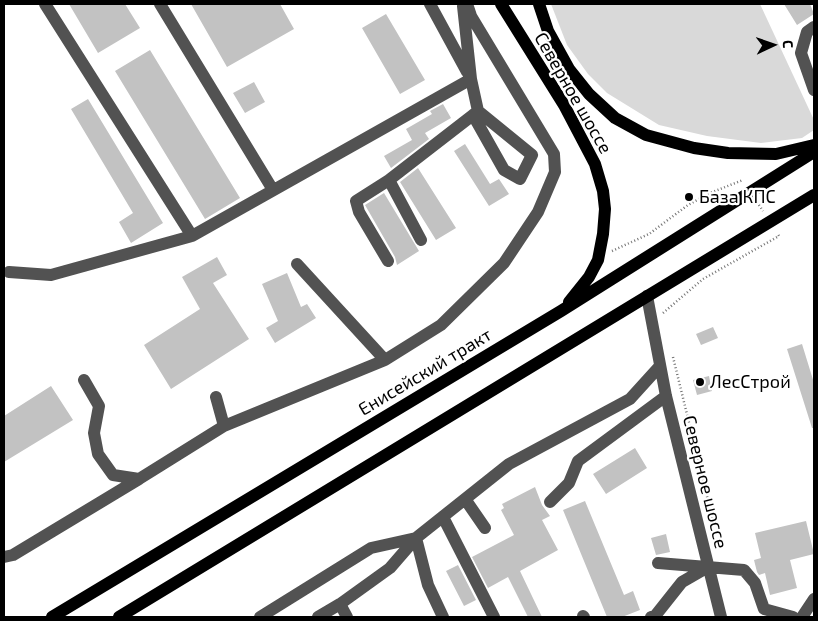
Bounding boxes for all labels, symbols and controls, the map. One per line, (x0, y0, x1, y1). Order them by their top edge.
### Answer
north arrow (748, 20, 798, 70)
street label: Северное шоссе (530, 29, 616, 157)
text: С (780, 40, 797, 49)
place label: База КПС (699, 186, 776, 208)
marker: База КПС (683, 191, 695, 203)
street label: Енисейский тракт (355, 324, 495, 420)
place label: ЛесСтрой (710, 371, 791, 393)
marker: ЛесСтрой (694, 376, 706, 388)
street label: Северное шоссе (678, 413, 732, 551)

